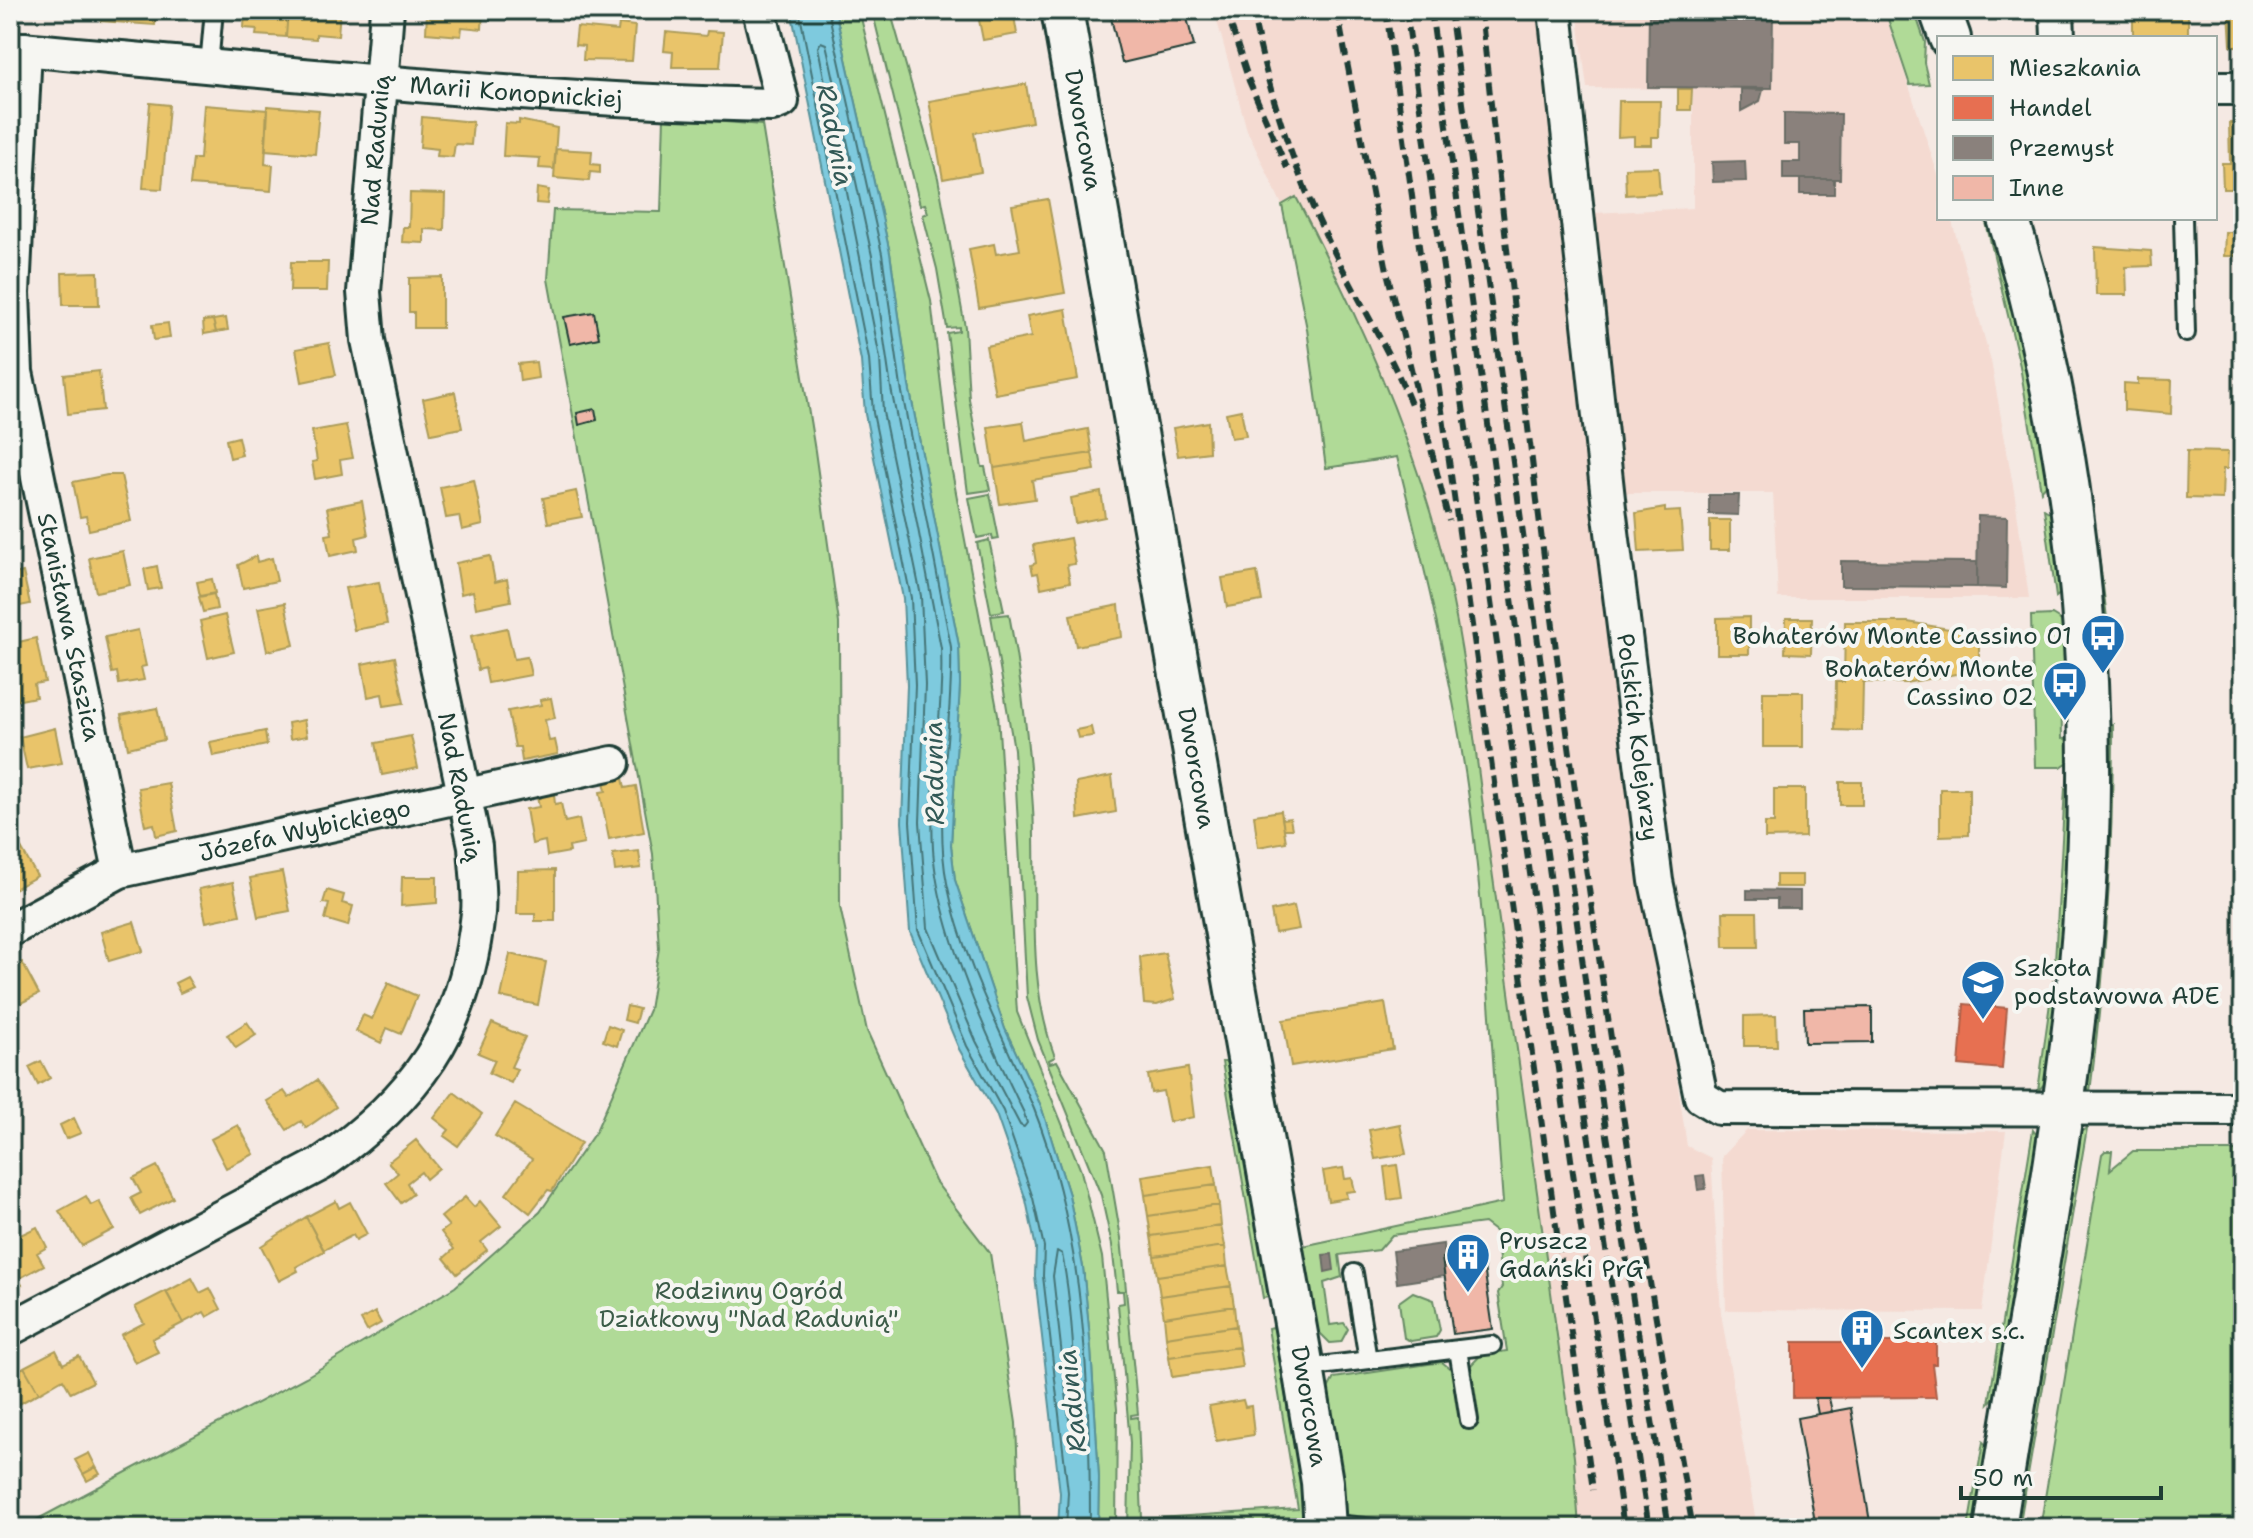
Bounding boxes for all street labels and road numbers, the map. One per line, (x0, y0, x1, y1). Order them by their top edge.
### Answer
street label: Dworcowa (1057, 67, 1110, 193)
street label: Marii Konopnickiej (408, 69, 623, 115)
street label: Nad Radunią (353, 73, 398, 227)
street label: Stanisława Staszica (30, 510, 109, 744)
street label: Polskich Kolejarzy (1609, 632, 1667, 843)
street label: Dworcowa (1170, 705, 1223, 831)
street label: Nad Radunią (430, 710, 490, 865)
street label: Józefa Wybickiego (196, 792, 414, 869)
street label: Dworcowa (1283, 1343, 1335, 1469)

